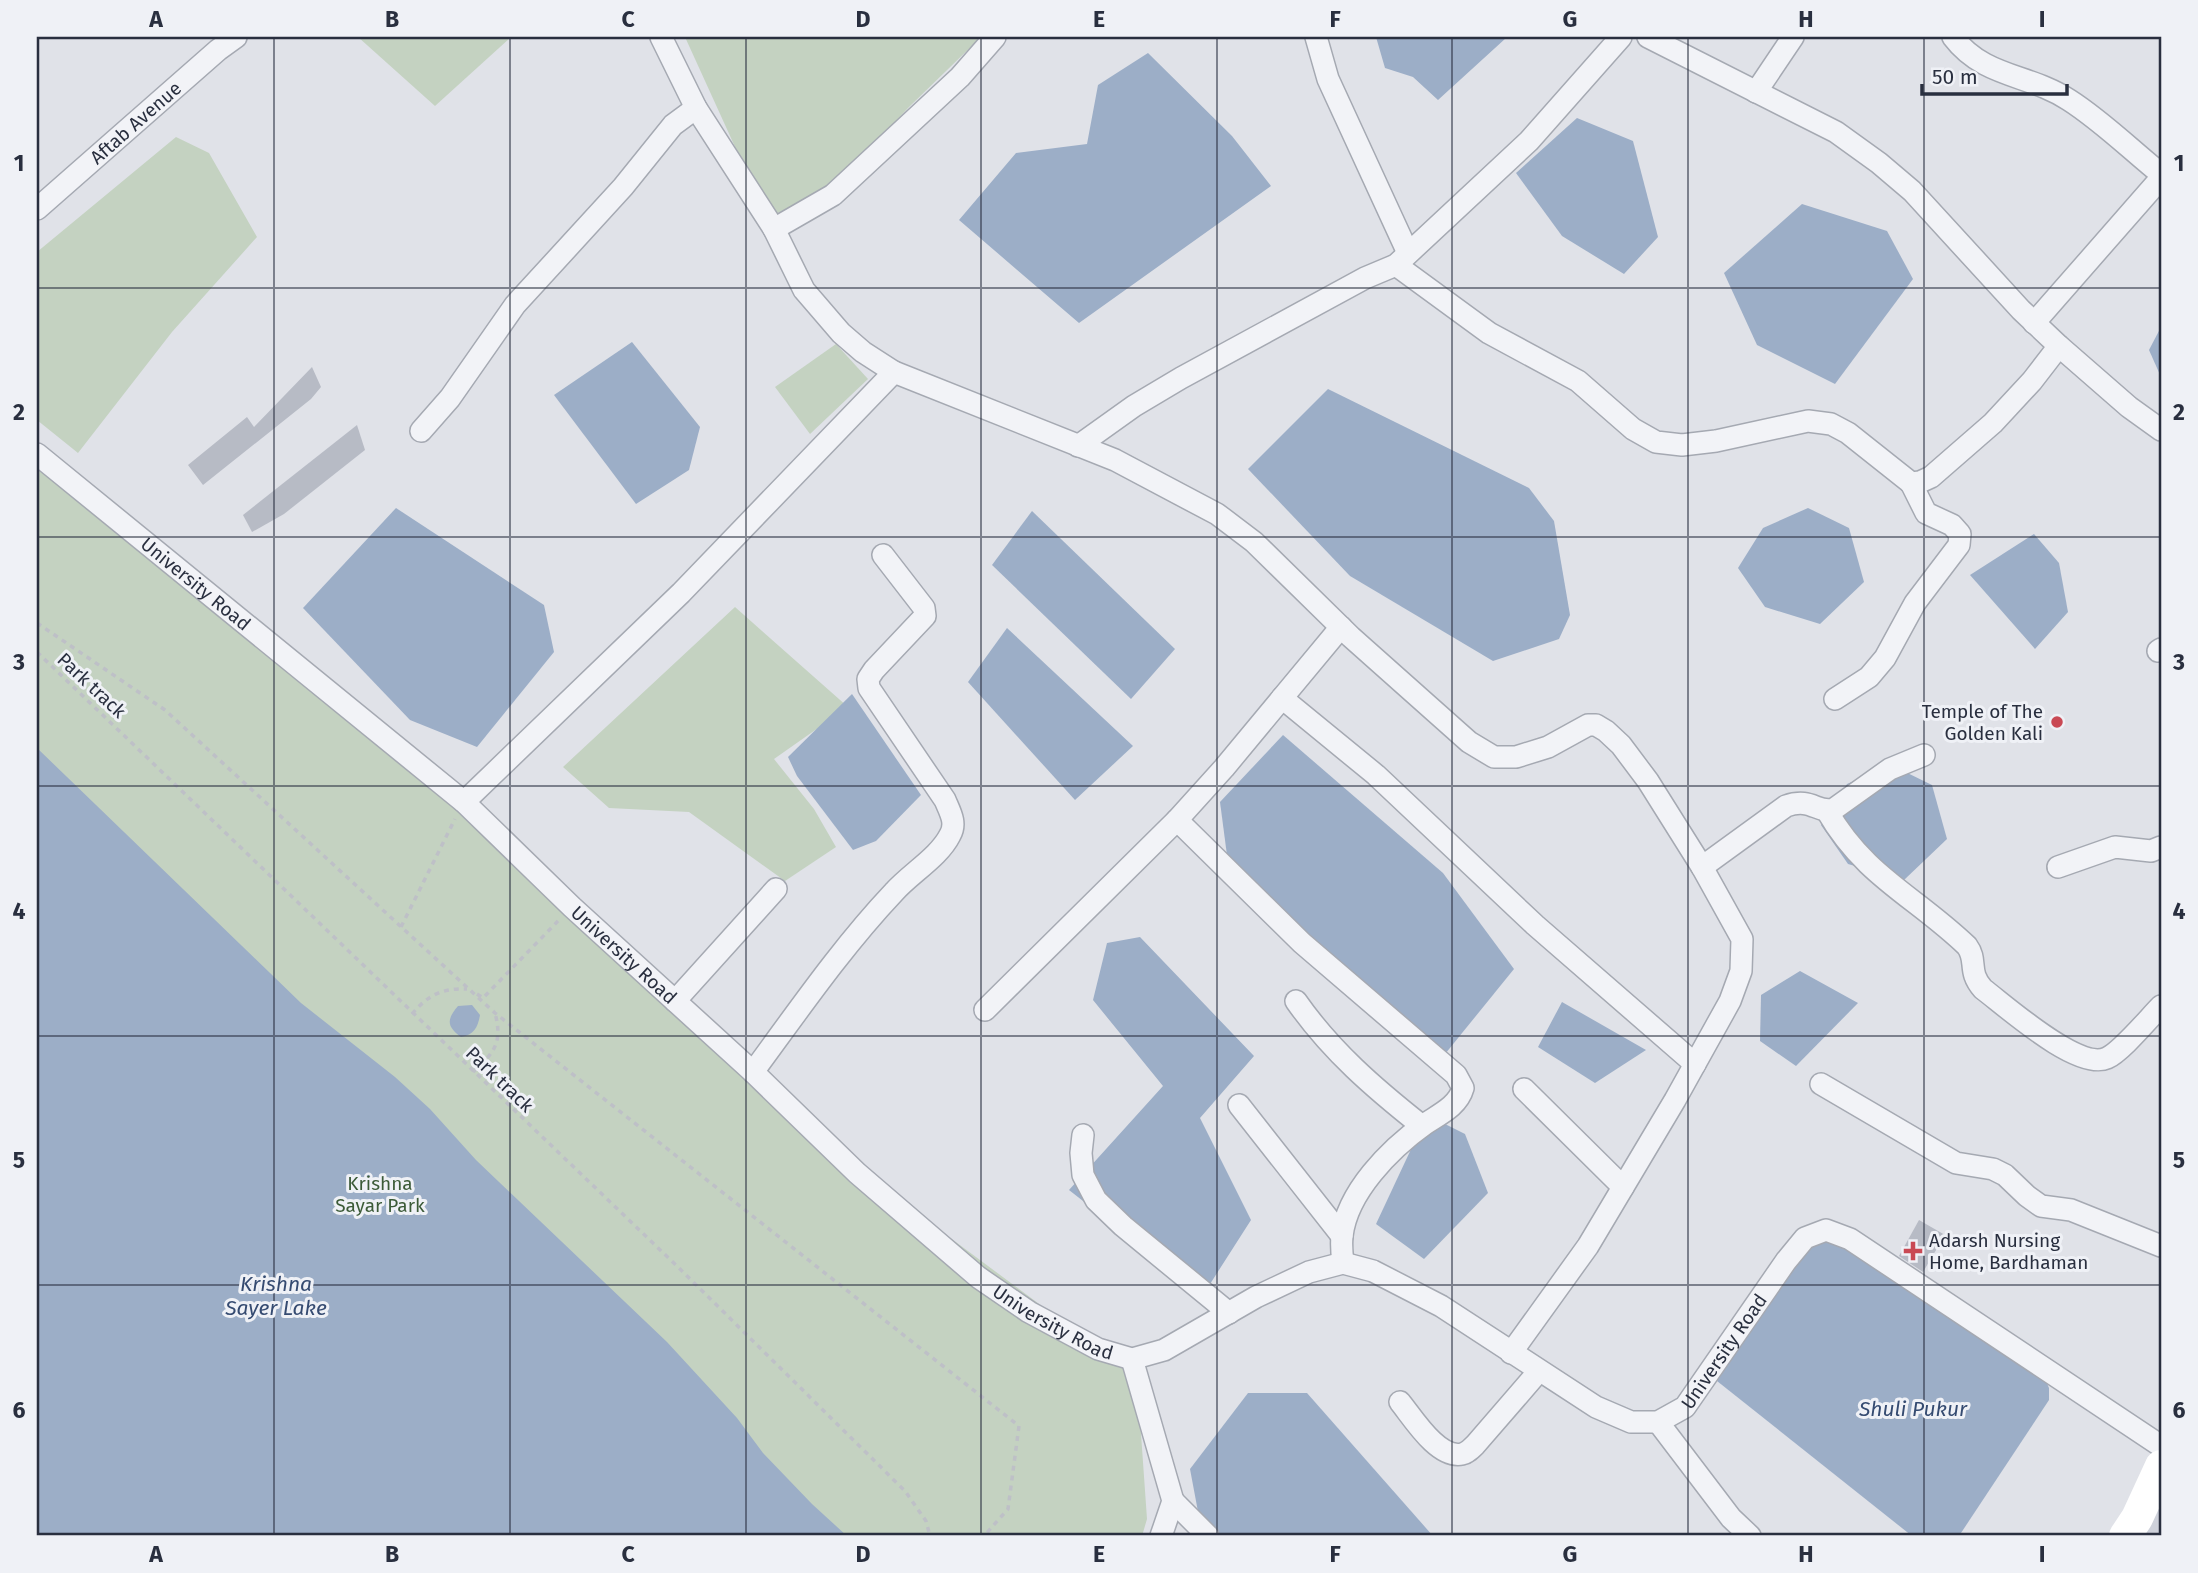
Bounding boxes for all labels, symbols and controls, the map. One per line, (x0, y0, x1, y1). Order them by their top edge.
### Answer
text: A (148, 5, 163, 33)
text: B (385, 5, 399, 33)
text: C (621, 5, 635, 33)
text: D (856, 5, 871, 33)
text: E (1093, 5, 1105, 33)
text: F (1329, 5, 1341, 33)
text: G (1563, 5, 1577, 33)
text: H (1798, 5, 1814, 33)
text: I (2039, 5, 2045, 33)
scale bar (1922, 52, 2067, 96)
text: 50 m (1932, 64, 1978, 90)
street label: Aftab Avenue (85, 77, 186, 169)
text: 1 (14, 149, 24, 177)
text: 1 (2174, 149, 2184, 177)
text: 2 (13, 398, 25, 426)
text: 2 (2173, 398, 2185, 426)
street label: University Road (136, 532, 255, 635)
text: 3 (12, 648, 25, 676)
street label: Park track (53, 648, 131, 723)
text: 3 (2172, 648, 2185, 676)
place label: Temple of The Golden Kali (1922, 700, 2043, 745)
marker: Temple of The Golden Kali (2049, 714, 2065, 730)
text: 4 (13, 897, 26, 925)
text: 4 (2173, 897, 2186, 925)
street label: University Road (566, 901, 681, 1009)
street label: Park track (461, 1042, 538, 1117)
text: 5 (13, 1146, 25, 1174)
text: 5 (2173, 1146, 2185, 1174)
park label: Krishna Sayar Park (335, 1172, 425, 1217)
place label: Adarsh Nursing Home, Bardhaman (1929, 1229, 2088, 1274)
marker: Adarsh Nursing Home, Bardhaman (1903, 1241, 1923, 1261)
water label: Krishna Sayer Lake (224, 1271, 327, 1321)
street label: University Road (988, 1280, 1116, 1365)
street label: University Road (1676, 1289, 1772, 1414)
text: 6 (13, 1396, 26, 1424)
water label: Shuli Pukur (1858, 1396, 1968, 1422)
text: 6 (2173, 1396, 2186, 1424)
text: A (148, 1540, 163, 1568)
text: B (385, 1540, 399, 1568)
text: C (621, 1540, 635, 1568)
text: D (856, 1540, 871, 1568)
text: E (1093, 1540, 1105, 1568)
text: F (1329, 1540, 1341, 1568)
text: G (1563, 1540, 1577, 1568)
text: H (1798, 1540, 1814, 1568)
text: I (2039, 1540, 2045, 1568)

